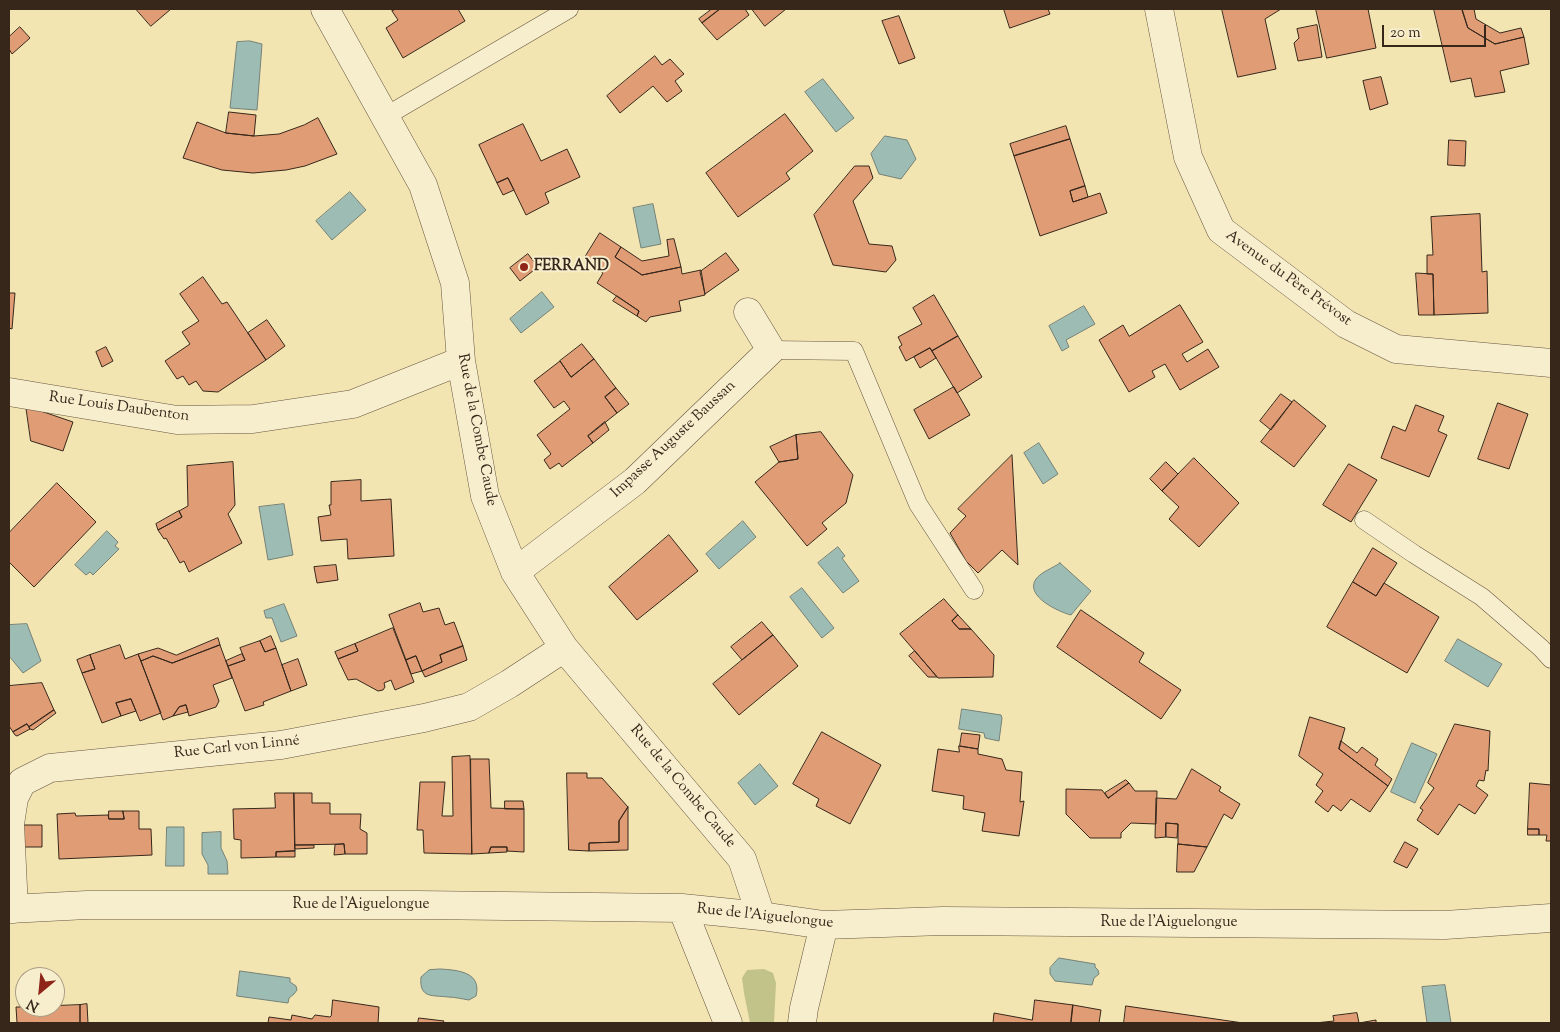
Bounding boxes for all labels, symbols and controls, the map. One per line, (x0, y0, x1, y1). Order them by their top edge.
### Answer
scale bar (1385, 15, 1489, 47)
text: 20 m (1390, 23, 1421, 44)
street label: Avenue du Père Prévost (1221, 227, 1355, 331)
place label: FERRAND (534, 258, 609, 276)
marker: FERRAND (518, 261, 530, 273)
street label: Rue de la Combe Caude (452, 352, 500, 508)
street label: Impasse Auguste Baussan (608, 377, 740, 503)
street label: Rue Louis Daubenton (48, 389, 190, 427)
street label: Rue de la Combe Caude (625, 722, 739, 852)
street label: Rue Carl von Linné (173, 732, 301, 764)
street label: Rue de l'Aiguelongue (292, 896, 430, 914)
street label: Rue de l'Aiguelongue (696, 901, 834, 933)
street label: Rue de l'Aiguelongue (1100, 914, 1238, 932)
north arrow (15, 967, 65, 1017)
text: N (24, 993, 43, 1016)

